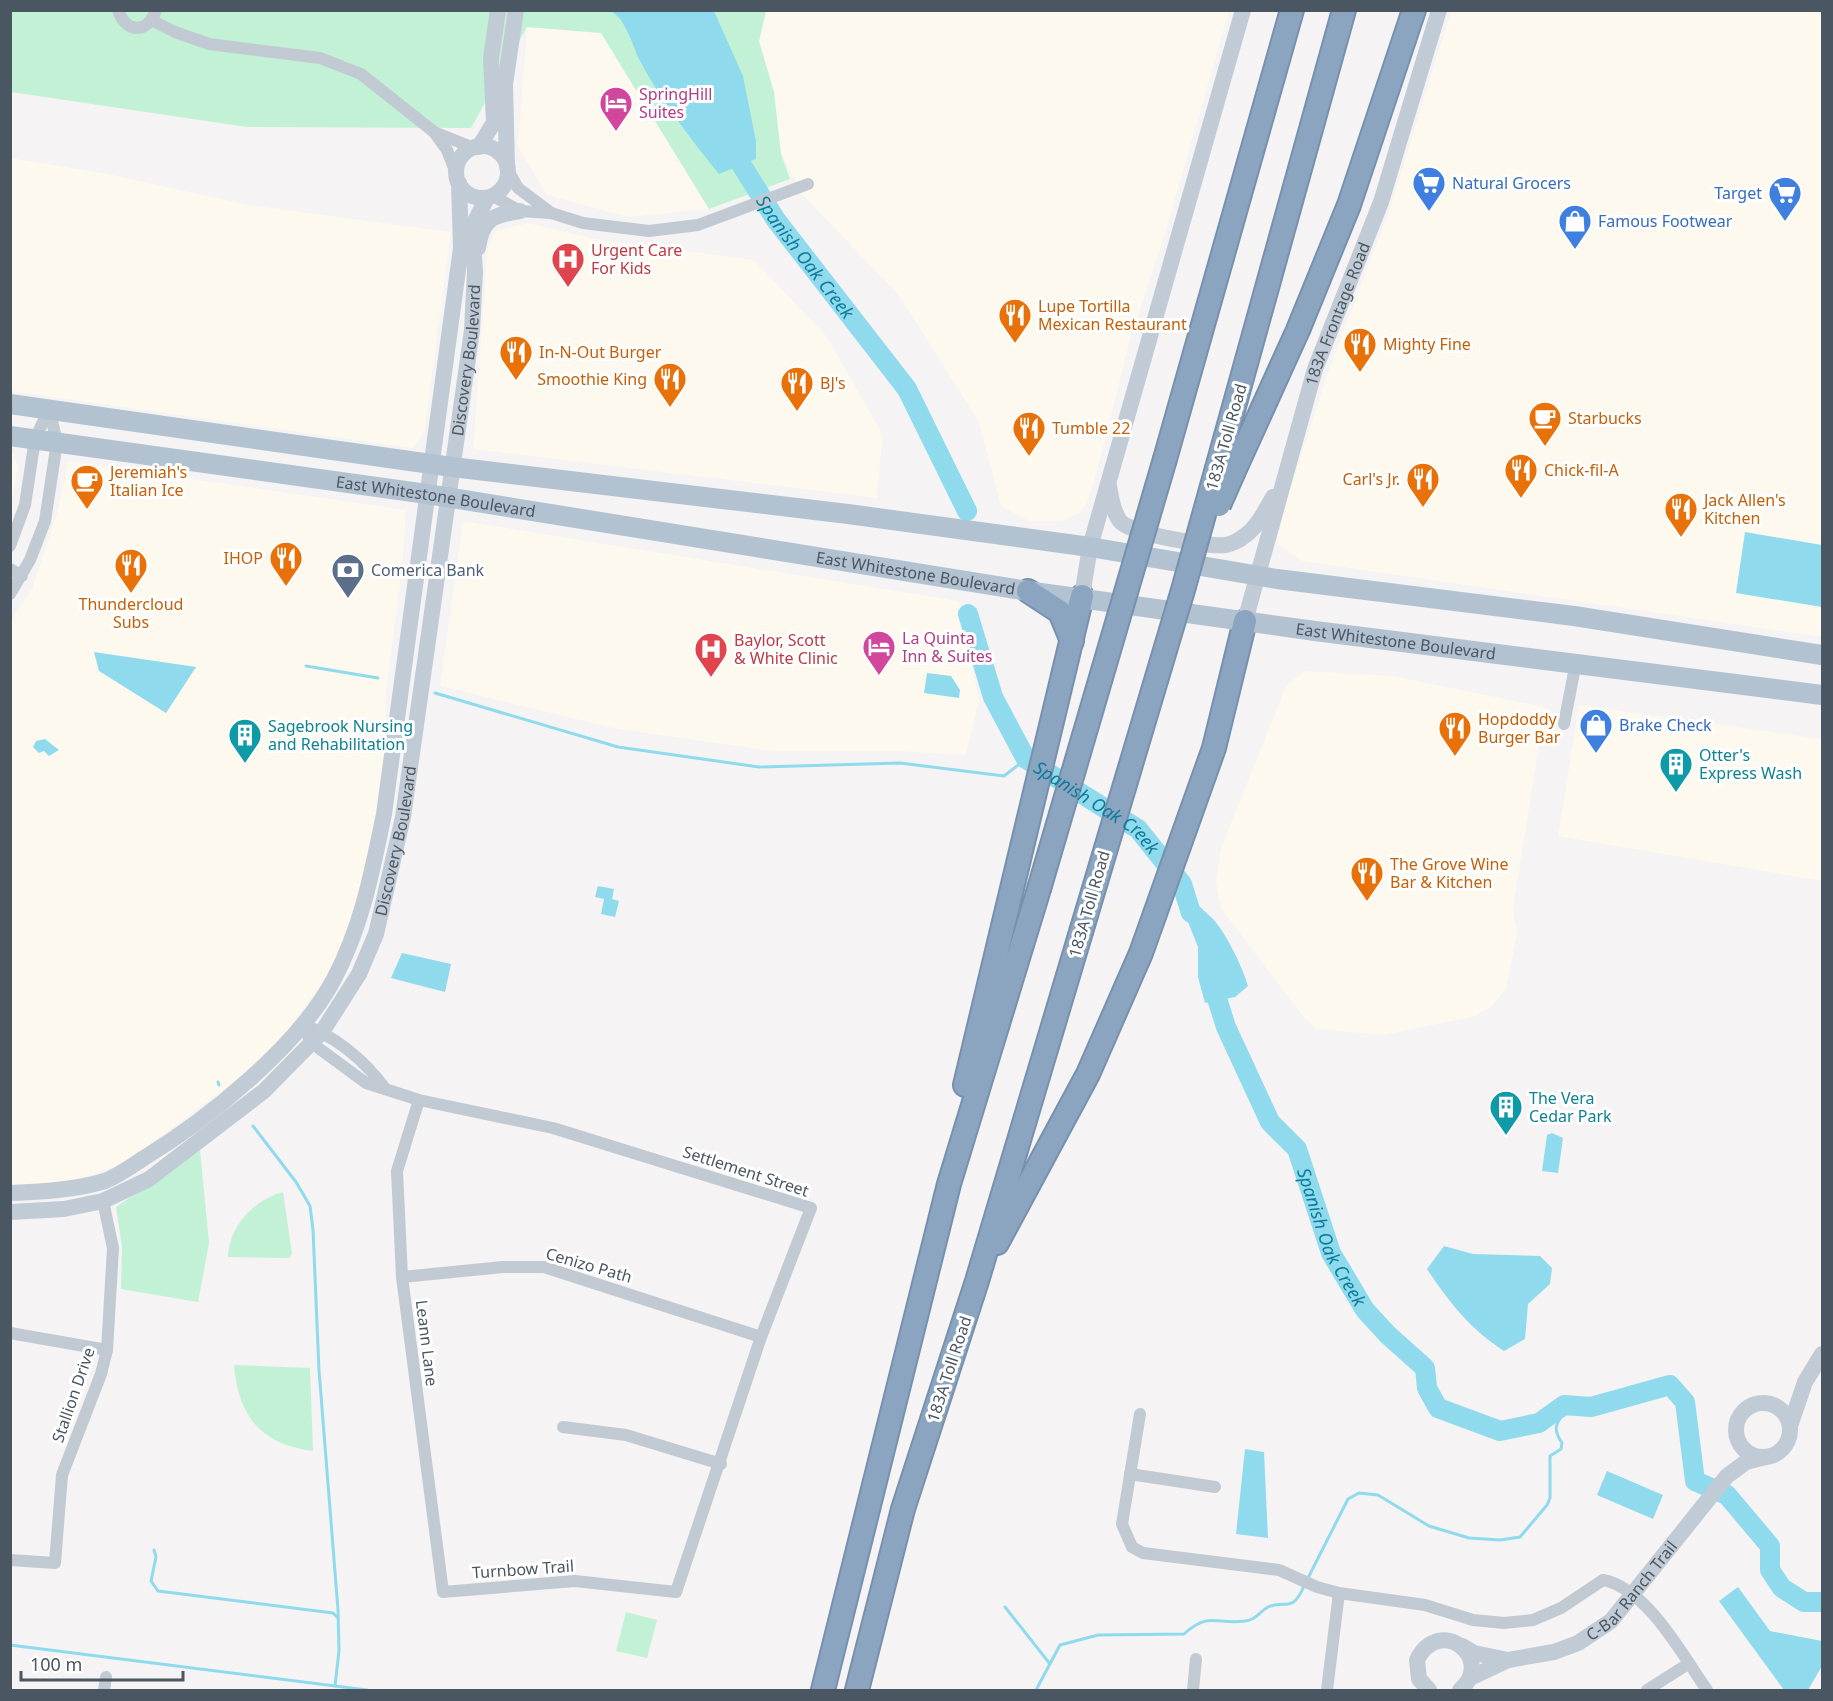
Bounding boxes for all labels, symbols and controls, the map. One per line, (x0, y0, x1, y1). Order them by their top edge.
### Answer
place label: SpringHill Suites (639, 83, 712, 123)
hotel icon: SpringHill Suites (598, 85, 634, 132)
supermarket icon: Natural Grocers (1411, 165, 1447, 212)
place label: Natural Grocers (1452, 172, 1571, 194)
supermarket icon: Target (1767, 175, 1803, 222)
place label: Target (1714, 182, 1762, 204)
water label: Spanish Oak Creek (751, 191, 861, 324)
shop icon: Famous Footwear (1557, 203, 1593, 250)
place label: Famous Footwear (1598, 210, 1733, 232)
place label: Urgent Care For Kids (591, 239, 682, 279)
street label: 183A Frontage Road (1300, 239, 1375, 388)
hospital icon: Urgent Care For Kids (550, 241, 586, 288)
street label: Discovery Boulevard (446, 284, 485, 438)
place label: Lupe Tortilla Mexican Restaurant (1038, 295, 1187, 335)
restaurant icon: Lupe Tortilla Mexican Restaurant (997, 297, 1033, 344)
restaurant icon: Mighty Fine (1342, 326, 1378, 373)
place label: Mighty Fine (1383, 333, 1471, 355)
restaurant icon: In-N-Out Burger (498, 334, 534, 381)
place label: In-N-Out Burger (539, 341, 662, 363)
restaurant icon: Smoothie King (652, 361, 688, 408)
restaurant icon: BJ's (779, 365, 815, 412)
place label: Smoothie King (537, 368, 647, 390)
place label: BJ's (820, 372, 846, 394)
street label: 183A Toll Road (1200, 381, 1252, 493)
cafe icon: Starbucks (1527, 400, 1563, 447)
place label: Starbucks (1568, 407, 1642, 429)
restaurant icon: Tumble 22 (1011, 410, 1047, 457)
place label: Tumble 22 (1052, 417, 1130, 439)
restaurant icon: Chick-fil-A (1503, 452, 1539, 499)
place label: Chick-fil-A (1544, 459, 1619, 481)
place label: Jeremiah's Italian Ice (108, 461, 187, 501)
restaurant icon: Carl's Jr. (1405, 461, 1441, 508)
cafe icon: Jeremiah's Italian Ice (69, 463, 105, 510)
place label: Carl's Jr. (1343, 468, 1400, 490)
street label: East Whitestone Boulevard (335, 470, 537, 522)
place label: Jack Allen's Kitchen (1702, 489, 1786, 529)
restaurant icon: Jack Allen's Kitchen (1663, 491, 1699, 538)
restaurant icon: IHOP (268, 540, 304, 587)
street label: East Whitestone Boulevard (814, 546, 1017, 600)
restaurant icon: Thundercloud Subs (113, 547, 149, 594)
place label: IHOP (224, 547, 263, 569)
bank icon: Comerica Bank (330, 552, 366, 599)
place label: Comerica Bank (371, 559, 485, 581)
place label: Thundercloud Subs (79, 593, 183, 633)
street label: East Whitestone Boulevard (1294, 617, 1497, 665)
place label: La Quinta Inn & Suites (902, 627, 993, 667)
place label: Baylor, Scott & White Clinic (734, 629, 838, 669)
hotel icon: La Quinta Inn & Suites (861, 629, 897, 676)
hospital icon: Baylor, Scott & White Clinic (693, 631, 729, 678)
shop icon: Brake Check (1578, 707, 1614, 754)
place label: Hopdoddy Burger Bar (1478, 708, 1561, 748)
restaurant icon: Hopdoddy Burger Bar (1437, 710, 1473, 757)
place label: Brake Check (1619, 714, 1712, 736)
place label: Sagebrook Nursing and Rehabilitation (268, 715, 413, 755)
building icon: Sagebrook Nursing and Rehabilitation (227, 717, 263, 764)
place label: Otter's Express Wash (1699, 744, 1802, 784)
building icon: Otter's Express Wash (1658, 746, 1694, 793)
water label: Spanish Oak Creek (1030, 755, 1166, 860)
street label: Discovery Boulevard (370, 764, 421, 918)
street label: 183A Toll Road (1063, 848, 1115, 960)
place label: The Grove Wine Bar & Kitchen (1390, 853, 1509, 893)
restaurant icon: The Grove Wine Bar & Kitchen (1349, 855, 1385, 902)
place label: The Vera Cedar Park (1529, 1087, 1612, 1127)
building icon: The Vera Cedar Park (1488, 1089, 1524, 1136)
street label: Settlement Street (680, 1140, 812, 1202)
water label: Spanish Oak Creek (1292, 1165, 1372, 1311)
street label: Cenizo Path (543, 1242, 635, 1288)
street label: Leann Lane (411, 1299, 443, 1387)
street label: 183A Toll Road (922, 1313, 976, 1425)
street label: Stallion Drive (46, 1345, 100, 1445)
street label: C-Bar Ranch Trail (1582, 1536, 1682, 1646)
street label: Turnbow Trail (471, 1554, 575, 1584)
scale bar (21, 1644, 183, 1682)
text: 100 m (30, 1652, 82, 1676)

